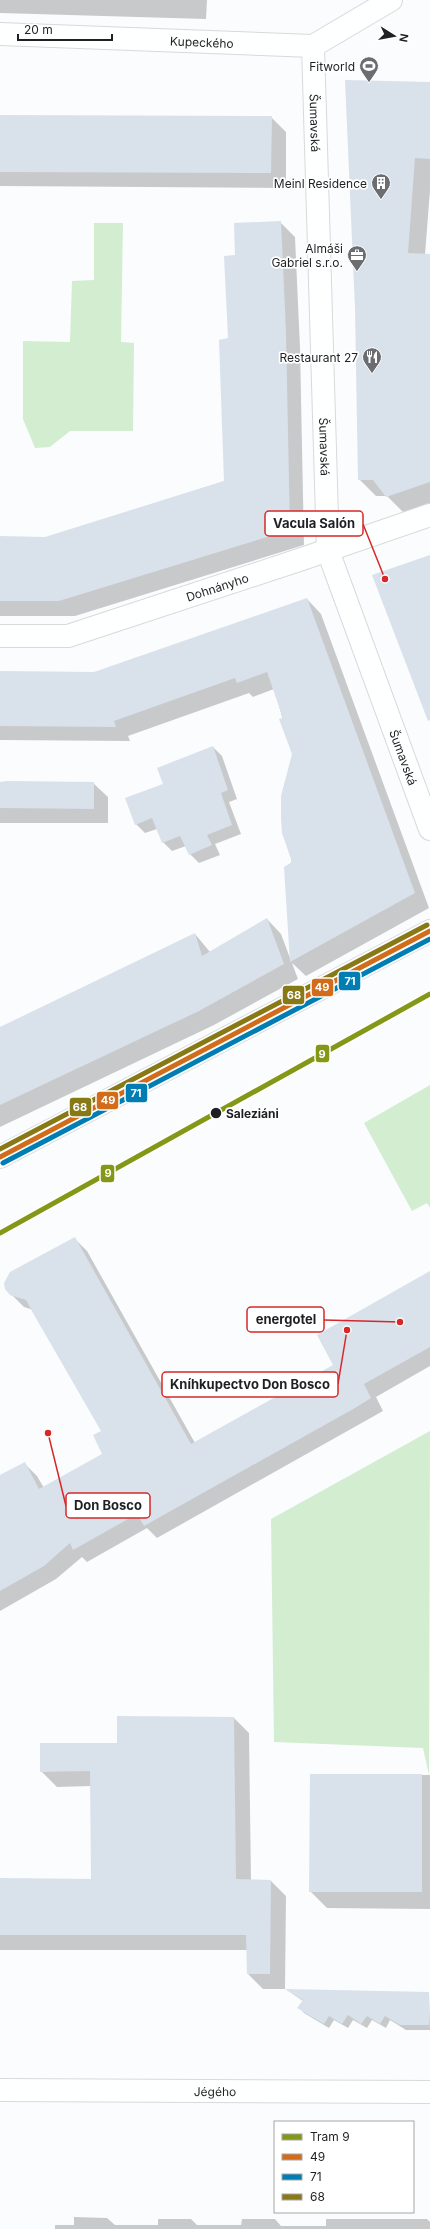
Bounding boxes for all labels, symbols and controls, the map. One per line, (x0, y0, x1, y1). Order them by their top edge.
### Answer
scale bar (18, 16, 112, 42)
north arrow (374, 16, 414, 56)
text: 20 m (24, 22, 53, 37)
text: N (396, 32, 411, 43)
street label: Kupeckého (170, 33, 234, 50)
sports icon: Fitworld (358, 55, 380, 83)
place label: Fitworld (309, 59, 355, 74)
street label: Šumavská (307, 94, 324, 152)
building icon: Meinl Residence (370, 172, 392, 200)
place label: Meinl Residence (274, 176, 367, 191)
place label: Almáši Gabriel s.r.o. (271, 241, 343, 270)
office icon: Almáši Gabriel s.r.o. (346, 244, 368, 272)
restaurant icon: Restaurant 27 (361, 346, 383, 374)
place label: Restaurant 27 (280, 350, 358, 365)
street label: Šumavská (317, 417, 333, 476)
callout: Vacula Salón (265, 511, 363, 536)
text: Vacula Salón (273, 515, 355, 531)
street label: Dohnányho (184, 570, 250, 604)
street label: Šumavská (387, 727, 421, 787)
line badge: 71 (338, 971, 361, 991)
text: 71 (344, 974, 356, 988)
line badge: 49 (311, 978, 334, 997)
text: 49 (315, 980, 329, 994)
line badge: 68 (282, 985, 305, 1005)
text: 68 (287, 988, 301, 1002)
line badge: 9 (315, 1044, 330, 1063)
text: 9 (318, 1047, 326, 1061)
line badge: 71 (125, 1083, 148, 1103)
text: 71 (130, 1086, 142, 1100)
line badge: 49 (96, 1091, 119, 1110)
text: 49 (101, 1093, 115, 1107)
line badge: 68 (69, 1097, 92, 1117)
text: 68 (73, 1100, 87, 1114)
marker: Saleziáni (209, 1106, 223, 1120)
place label: Saleziáni (226, 1106, 279, 1121)
line badge: 9 (100, 1164, 115, 1183)
text: 9 (104, 1166, 112, 1180)
callout: energotel (247, 1307, 324, 1332)
text: energotel (256, 1311, 316, 1327)
callout: Kníhkupectvo Don Bosco (162, 1372, 338, 1397)
text: Kníhkupectvo Don Bosco (170, 1376, 330, 1392)
callout: Don Bosco (66, 1493, 150, 1518)
text: Don Bosco (74, 1497, 142, 1513)
street label: Jégého (194, 2083, 236, 2099)
legend (274, 2121, 414, 2213)
text: Tram 9 (310, 2129, 350, 2144)
text: 49 (310, 2149, 325, 2164)
text: 71 (310, 2169, 322, 2184)
text: 68 (310, 2189, 325, 2204)

